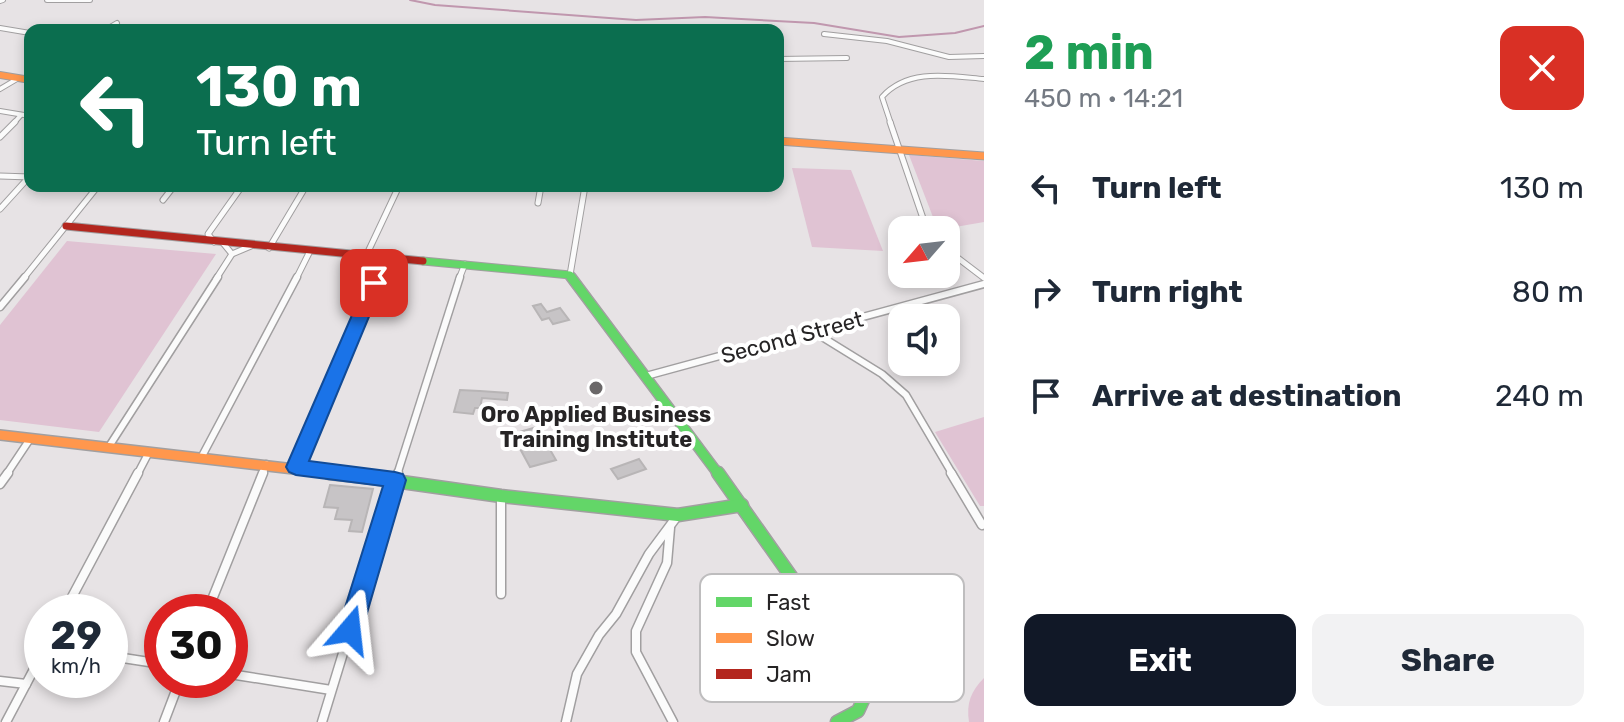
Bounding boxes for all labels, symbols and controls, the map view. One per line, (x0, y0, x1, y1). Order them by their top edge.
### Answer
text: 2 min (1024, 24, 1154, 81)
button: close (1500, 26, 1584, 110)
text: 130 m (196, 54, 362, 120)
icon: left (64, 56, 168, 160)
text: 450 m · 14:21 (1024, 83, 1183, 114)
text: Turn left (196, 121, 337, 164)
icon: left (1024, 166, 1068, 210)
text: Turn left (1092, 170, 1222, 206)
text: 130 m (1500, 170, 1584, 206)
north arrow (888, 216, 960, 288)
map controls (888, 216, 960, 376)
pin (340, 249, 408, 317)
icon: arrive (352, 261, 396, 305)
icon: right (1024, 270, 1068, 314)
text: Turn right (1092, 274, 1243, 310)
text: 80 m (1512, 274, 1584, 310)
button: sound (888, 304, 960, 376)
street label: Second Street (718, 305, 867, 369)
icon: arrive (1024, 374, 1068, 418)
text: Arrive at destination (1092, 378, 1402, 414)
text: 240 m (1495, 378, 1584, 414)
marker: Oro Applied Business Training Institute (587, 379, 605, 397)
place label: Oro Applied Business Training Institute (481, 401, 711, 453)
legend (700, 574, 964, 702)
position arrow (308, 588, 392, 672)
text: Fast (766, 589, 811, 616)
speed limit sign: 30 (144, 594, 248, 698)
text: 29 (50, 612, 102, 659)
button: Exit (1024, 614, 1296, 706)
button: Share (1312, 614, 1584, 706)
text: Slow (766, 625, 815, 652)
text: km/h (51, 654, 101, 678)
text: Jam (766, 661, 812, 688)

